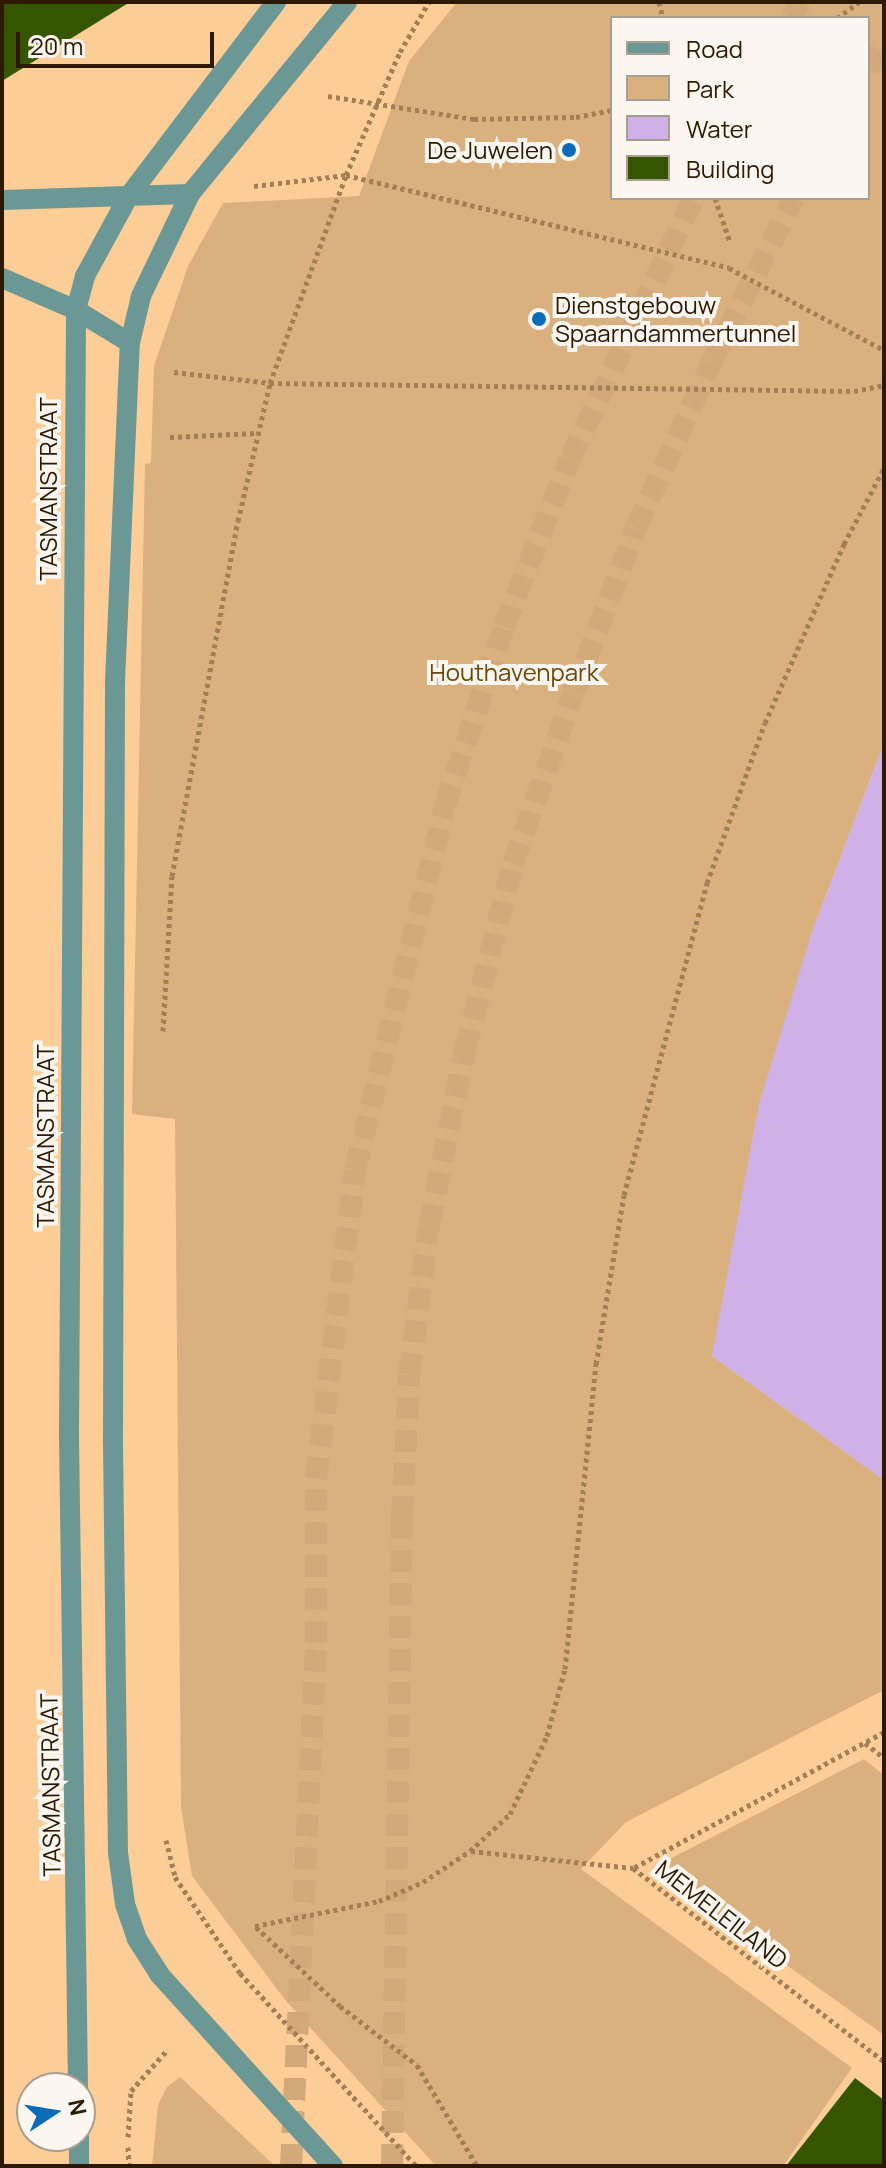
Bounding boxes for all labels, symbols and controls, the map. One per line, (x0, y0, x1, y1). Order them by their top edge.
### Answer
scale bar (20, 16, 218, 66)
legend (610, 16, 870, 200)
text: 20 m (30, 29, 83, 62)
text: Road (686, 32, 743, 65)
text: Park (686, 72, 734, 105)
text: Water (686, 112, 753, 145)
place label: De Juwelen (427, 136, 553, 164)
marker: De Juwelen (560, 141, 578, 159)
text: Building (686, 152, 774, 185)
place label: Dienstgebouw Spaarndammertunnel (555, 291, 796, 347)
marker: Dienstgebouw Spaarndammertunnel (530, 310, 548, 328)
street label: TASMANSTRAAT (34, 397, 62, 581)
park label: Houthavenpark (429, 658, 599, 686)
street label: TASMANSTRAAT (31, 1044, 59, 1228)
street label: TASMANSTRAAT (34, 1693, 66, 1877)
street label: MEMELEILAND (650, 1854, 794, 1974)
north arrow (16, 2072, 96, 2152)
text: N (61, 2097, 94, 2118)

